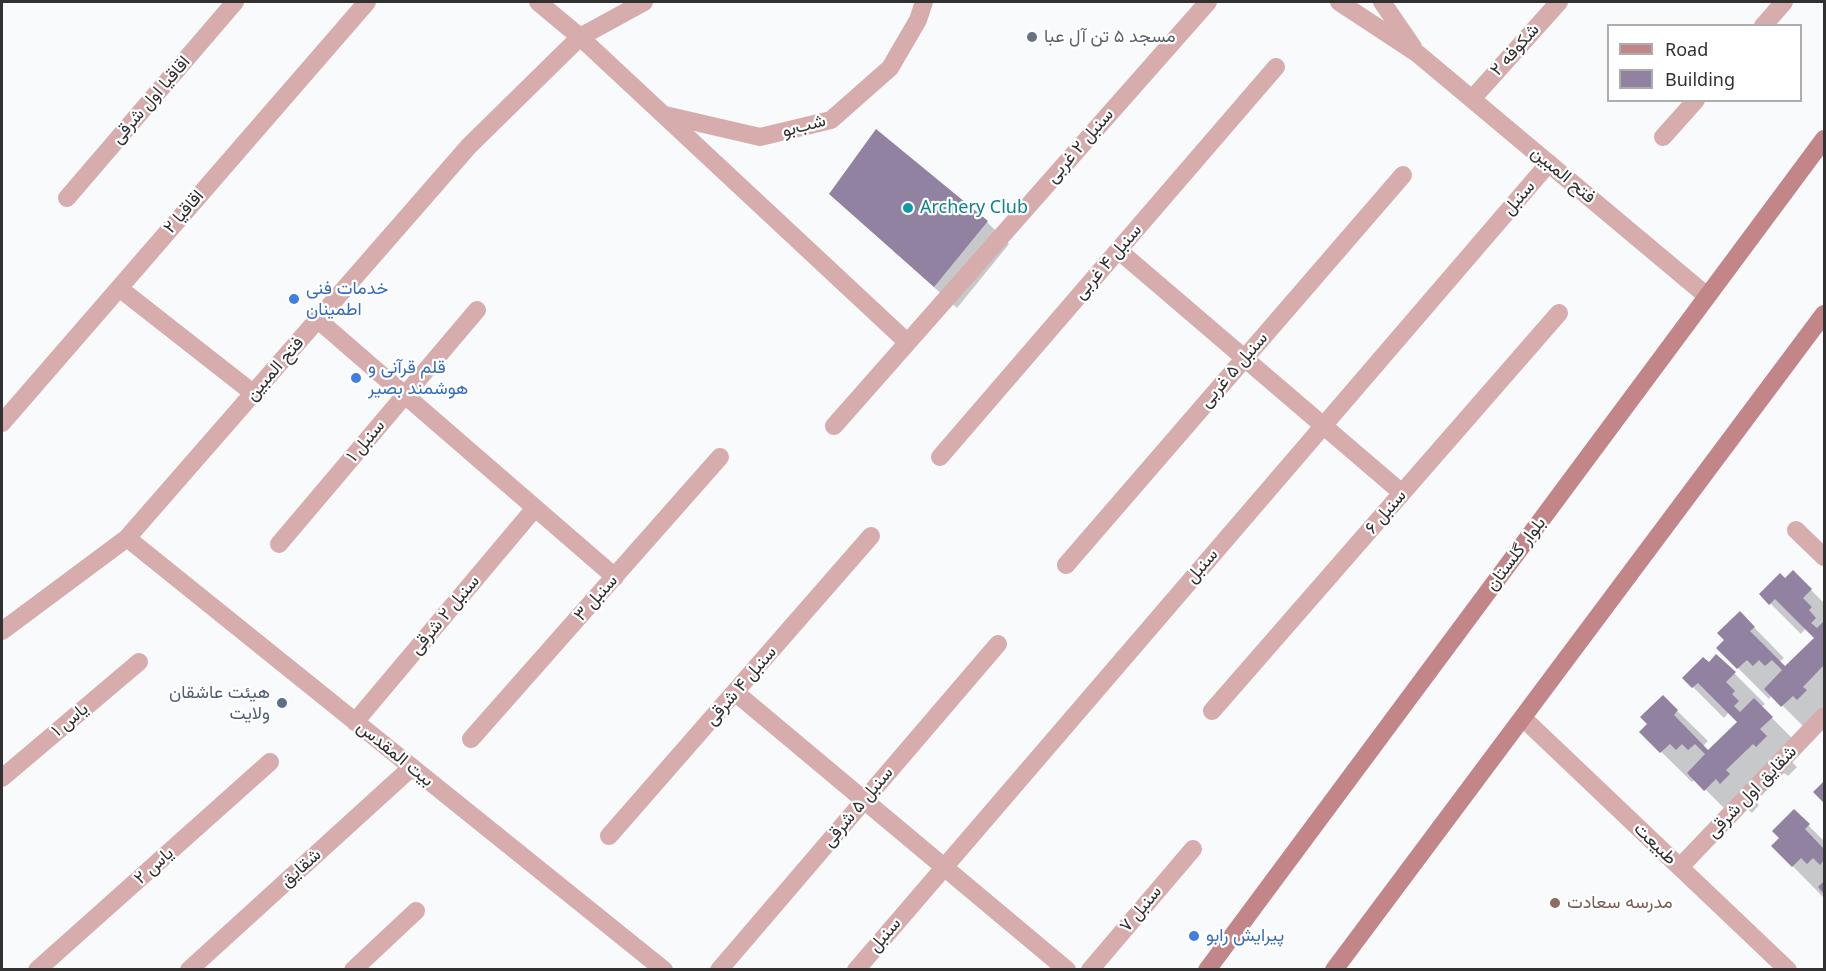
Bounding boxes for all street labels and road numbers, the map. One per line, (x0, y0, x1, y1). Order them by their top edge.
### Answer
street label: شکوفه ۲ (1486, 19, 1544, 81)
street label: اقاقیا اول شرقی (107, 52, 195, 148)
street label: سنبل ۲ غربی (1042, 104, 1118, 188)
street label: شب‌بو (780, 110, 828, 142)
street label: فتح المبین (1526, 142, 1600, 208)
street label: سنبل (1498, 176, 1540, 220)
street label: اقاقیا ۲ (159, 186, 209, 238)
street label: سنبل ۴ غربی (1069, 220, 1147, 304)
street label: سنبل ۵ غربی (1195, 328, 1273, 412)
street label: فتح المبین (241, 333, 309, 405)
street label: سنبل ۱ (342, 416, 390, 466)
street label: سنبل ۶ (1361, 485, 1411, 539)
street label: بلوار گلستان (1481, 513, 1551, 595)
street label: سنبل (1181, 544, 1223, 588)
street label: سنبل ۳ (570, 570, 622, 626)
street label: سنبل ۲ شرقی (405, 571, 485, 659)
street label: سنبل ۴ شرقی (701, 642, 781, 730)
street label: یاس ۱ (47, 698, 93, 742)
street label: بیت المقدس (352, 716, 438, 792)
street label: شقایق اول شرقی (1702, 741, 1802, 843)
street label: سنبل ۵ شرقی (818, 762, 898, 852)
street label: طبیعت (1629, 818, 1681, 870)
street label: یاس ۲ (130, 843, 178, 889)
street label: شقایق (276, 844, 326, 892)
street label: سنبل ۷ (1115, 881, 1167, 937)
street label: سنبل (864, 913, 906, 957)

